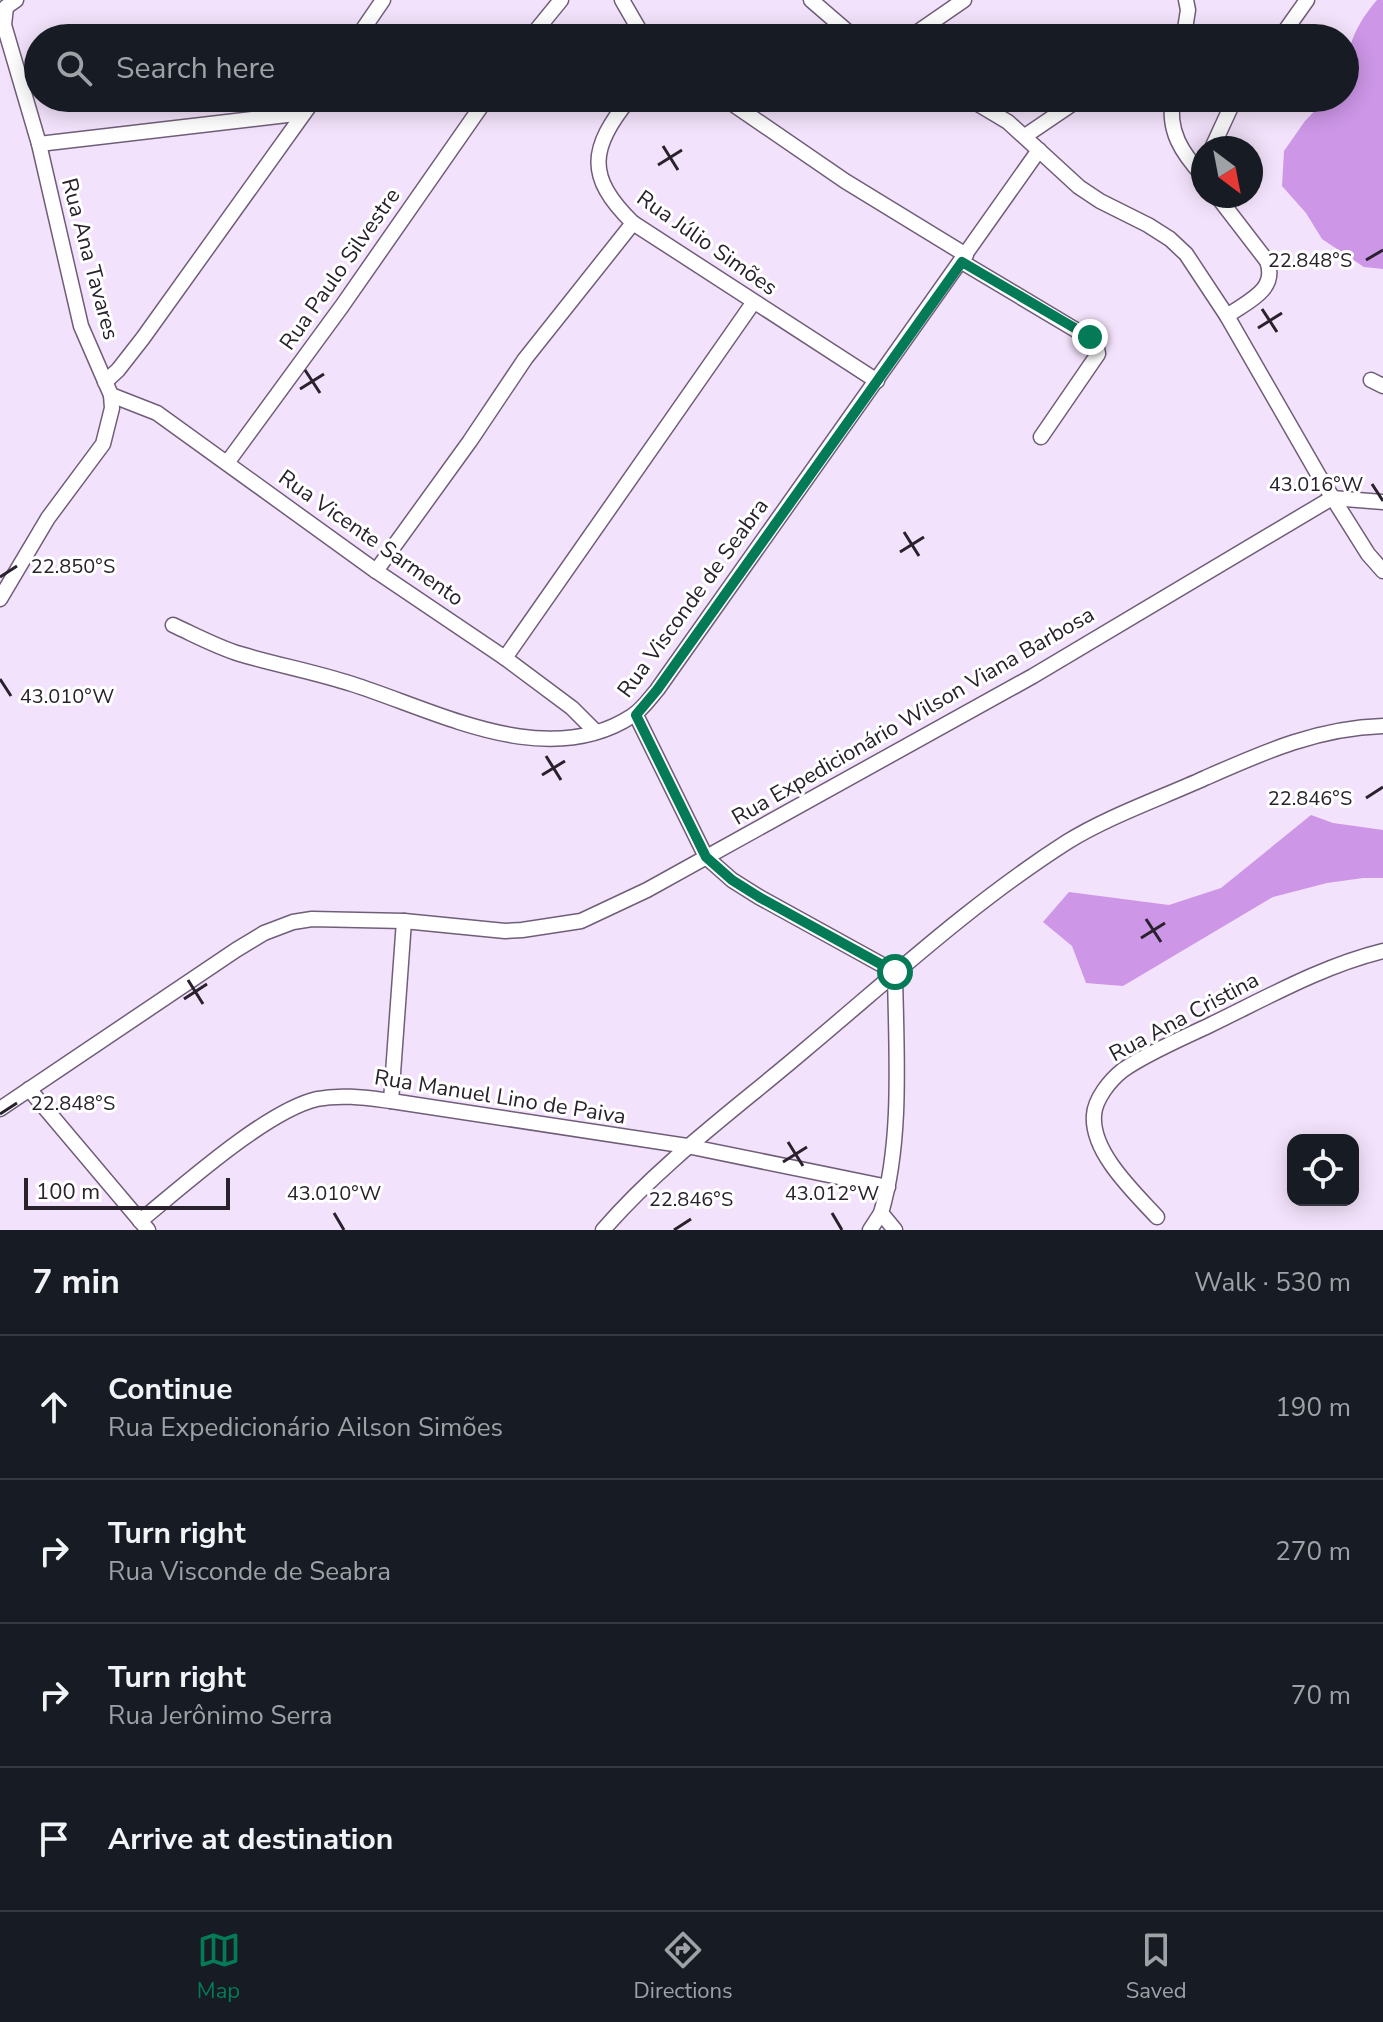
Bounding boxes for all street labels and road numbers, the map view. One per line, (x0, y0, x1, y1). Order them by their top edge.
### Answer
street label: Rua Ana Tavares (54, 175, 126, 343)
street label: Rua Paulo Silvestre (273, 182, 407, 356)
street label: Rua Júlio Simões (631, 183, 783, 303)
street label: Rua Vicente Sarmento (272, 463, 470, 613)
street label: Rua Visconde de Seabra (610, 492, 776, 704)
street label: Rua Expedicionário Wilson Viana Barbosa (726, 600, 1100, 832)
street label: Rua Ana Cristina (1104, 965, 1264, 1069)
street label: Rua Manuel Lino de Paiva (372, 1062, 628, 1132)

